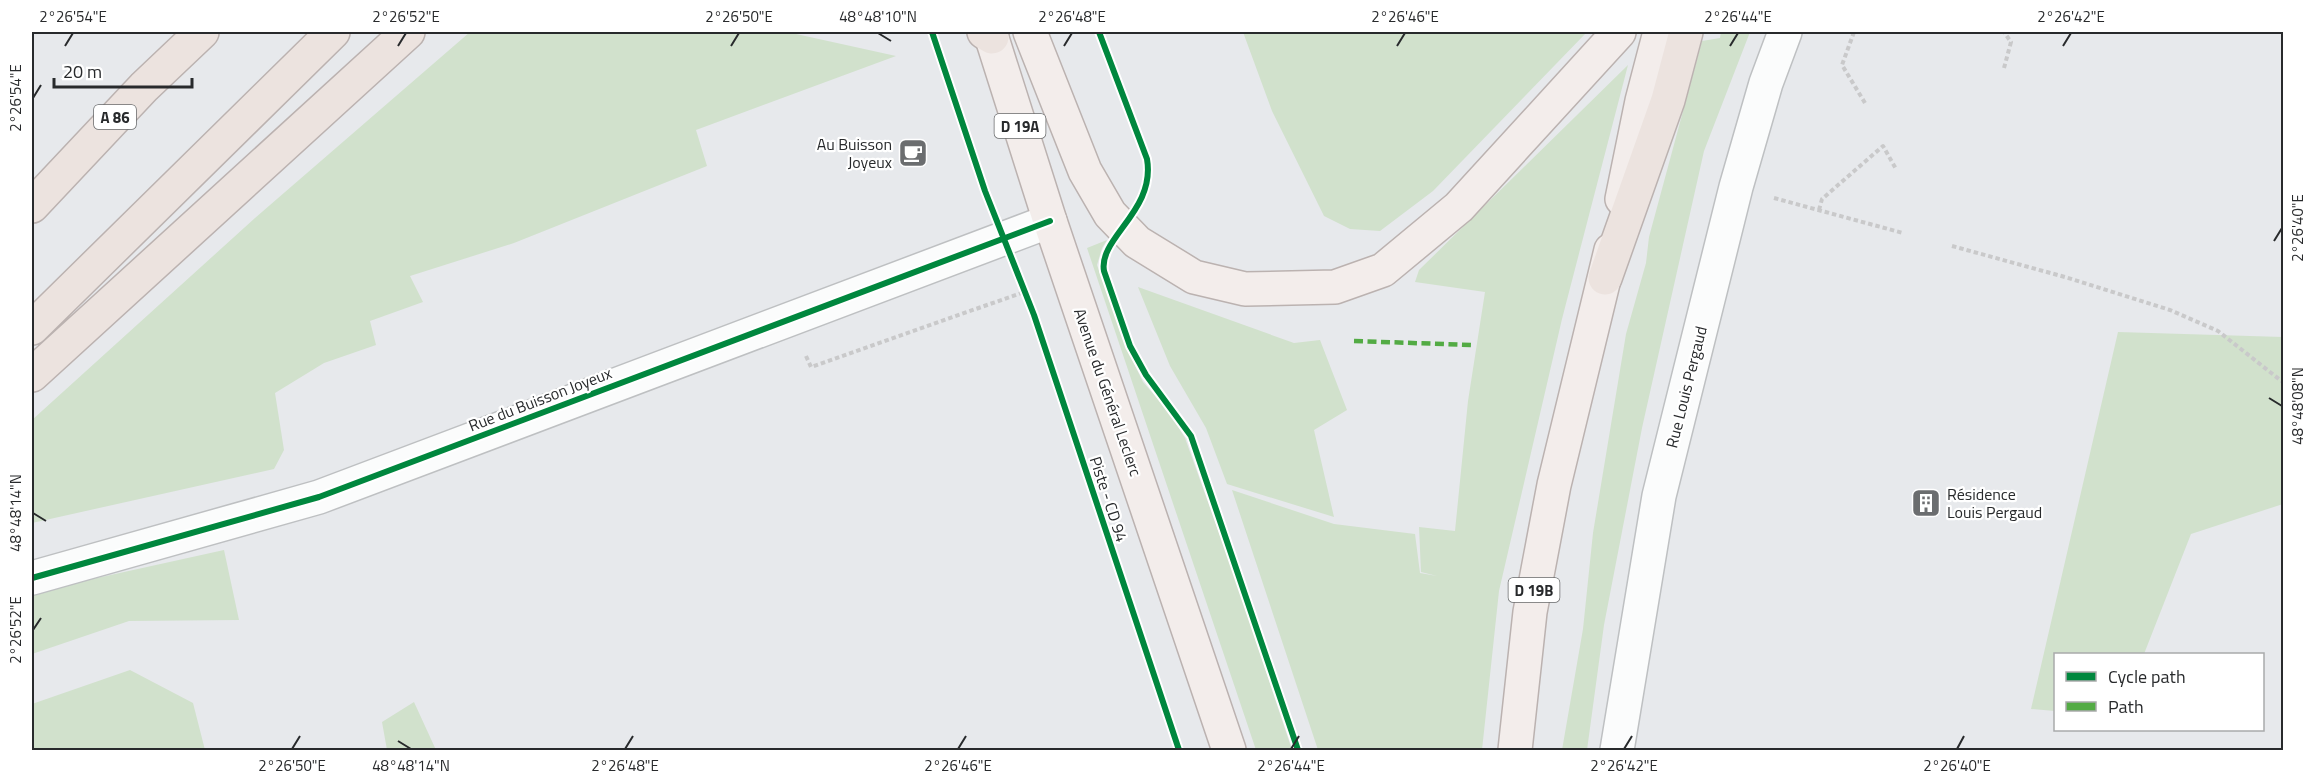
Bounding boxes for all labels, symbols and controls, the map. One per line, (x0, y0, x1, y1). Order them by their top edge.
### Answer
text: 2°26'54"E (39, 5, 107, 28)
text: 2°26'52"E (372, 5, 440, 28)
text: 2°26'50"E (705, 5, 773, 28)
text: 48°48'10"N (839, 5, 917, 28)
text: 2°26'48"E (1038, 5, 1106, 28)
text: 2°26'46"E (1371, 5, 1439, 28)
text: 2°26'44"E (1704, 5, 1772, 28)
text: 2°26'42"E (2037, 5, 2105, 28)
scale bar (54, 51, 192, 89)
text: 20 m (63, 58, 102, 85)
text: 2°26'54"E (4, 64, 27, 132)
road number: A 86 (94, 105, 136, 129)
road number: D 19A (994, 114, 1046, 138)
place label: Au Buisson Joyeux (817, 132, 892, 174)
cafe icon: Au Buisson Joyeux (897, 137, 929, 169)
text: 2°26'40"E (2286, 194, 2309, 262)
street label: Avenue du Général Leclerc (1068, 305, 1148, 479)
street label: Rue Louis Pergaud (1659, 323, 1713, 451)
street label: Rue du Buisson Joyeux (465, 361, 615, 437)
text: 48°48'08"N (2286, 367, 2309, 445)
street label: Piste - CD 94 (1084, 453, 1134, 545)
text: 48°48'14"N (4, 474, 27, 552)
place label: Résidence Louis Pergaud (1947, 482, 2042, 524)
building icon: Résidence Louis Pergaud (1910, 487, 1942, 519)
road number: D 19B (1508, 578, 1559, 602)
text: 2°26'52"E (4, 596, 27, 664)
legend (2054, 653, 2264, 731)
text: Cycle path (2108, 663, 2186, 690)
text: Path (2108, 693, 2144, 720)
text: 2°26'50"E (258, 754, 326, 777)
text: 48°48'14"N (372, 754, 450, 777)
text: 2°26'48"E (591, 754, 659, 777)
text: 2°26'46"E (924, 754, 992, 777)
text: 2°26'44"E (1257, 754, 1325, 777)
text: 2°26'42"E (1590, 754, 1658, 777)
text: 2°26'40"E (1923, 754, 1991, 777)

